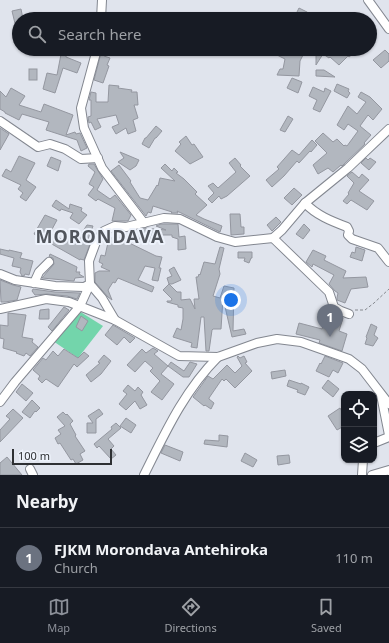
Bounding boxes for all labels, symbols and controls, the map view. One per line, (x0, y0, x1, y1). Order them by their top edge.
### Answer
search box (12, 12, 377, 56)
icon: search (26, 23, 48, 45)
text: Search here (58, 24, 141, 44)
district label: MORONDAVA (36, 224, 164, 248)
your location (221, 290, 241, 310)
pin: 1 (317, 304, 343, 337)
map controls (341, 391, 377, 463)
button: locate (341, 391, 377, 427)
button: layers (341, 427, 377, 463)
scale bar (12, 447, 112, 466)
text: 100 m (18, 448, 50, 463)
text: Nearby (16, 490, 78, 513)
text: FJKM Morondava Antehiroka (54, 539, 268, 559)
text: 1 (25, 549, 33, 567)
text: 110 m (335, 549, 373, 567)
text: Church (54, 559, 98, 577)
tab: Map (47, 596, 70, 635)
tab: Directions (164, 596, 217, 635)
tab: Saved (311, 596, 342, 635)

